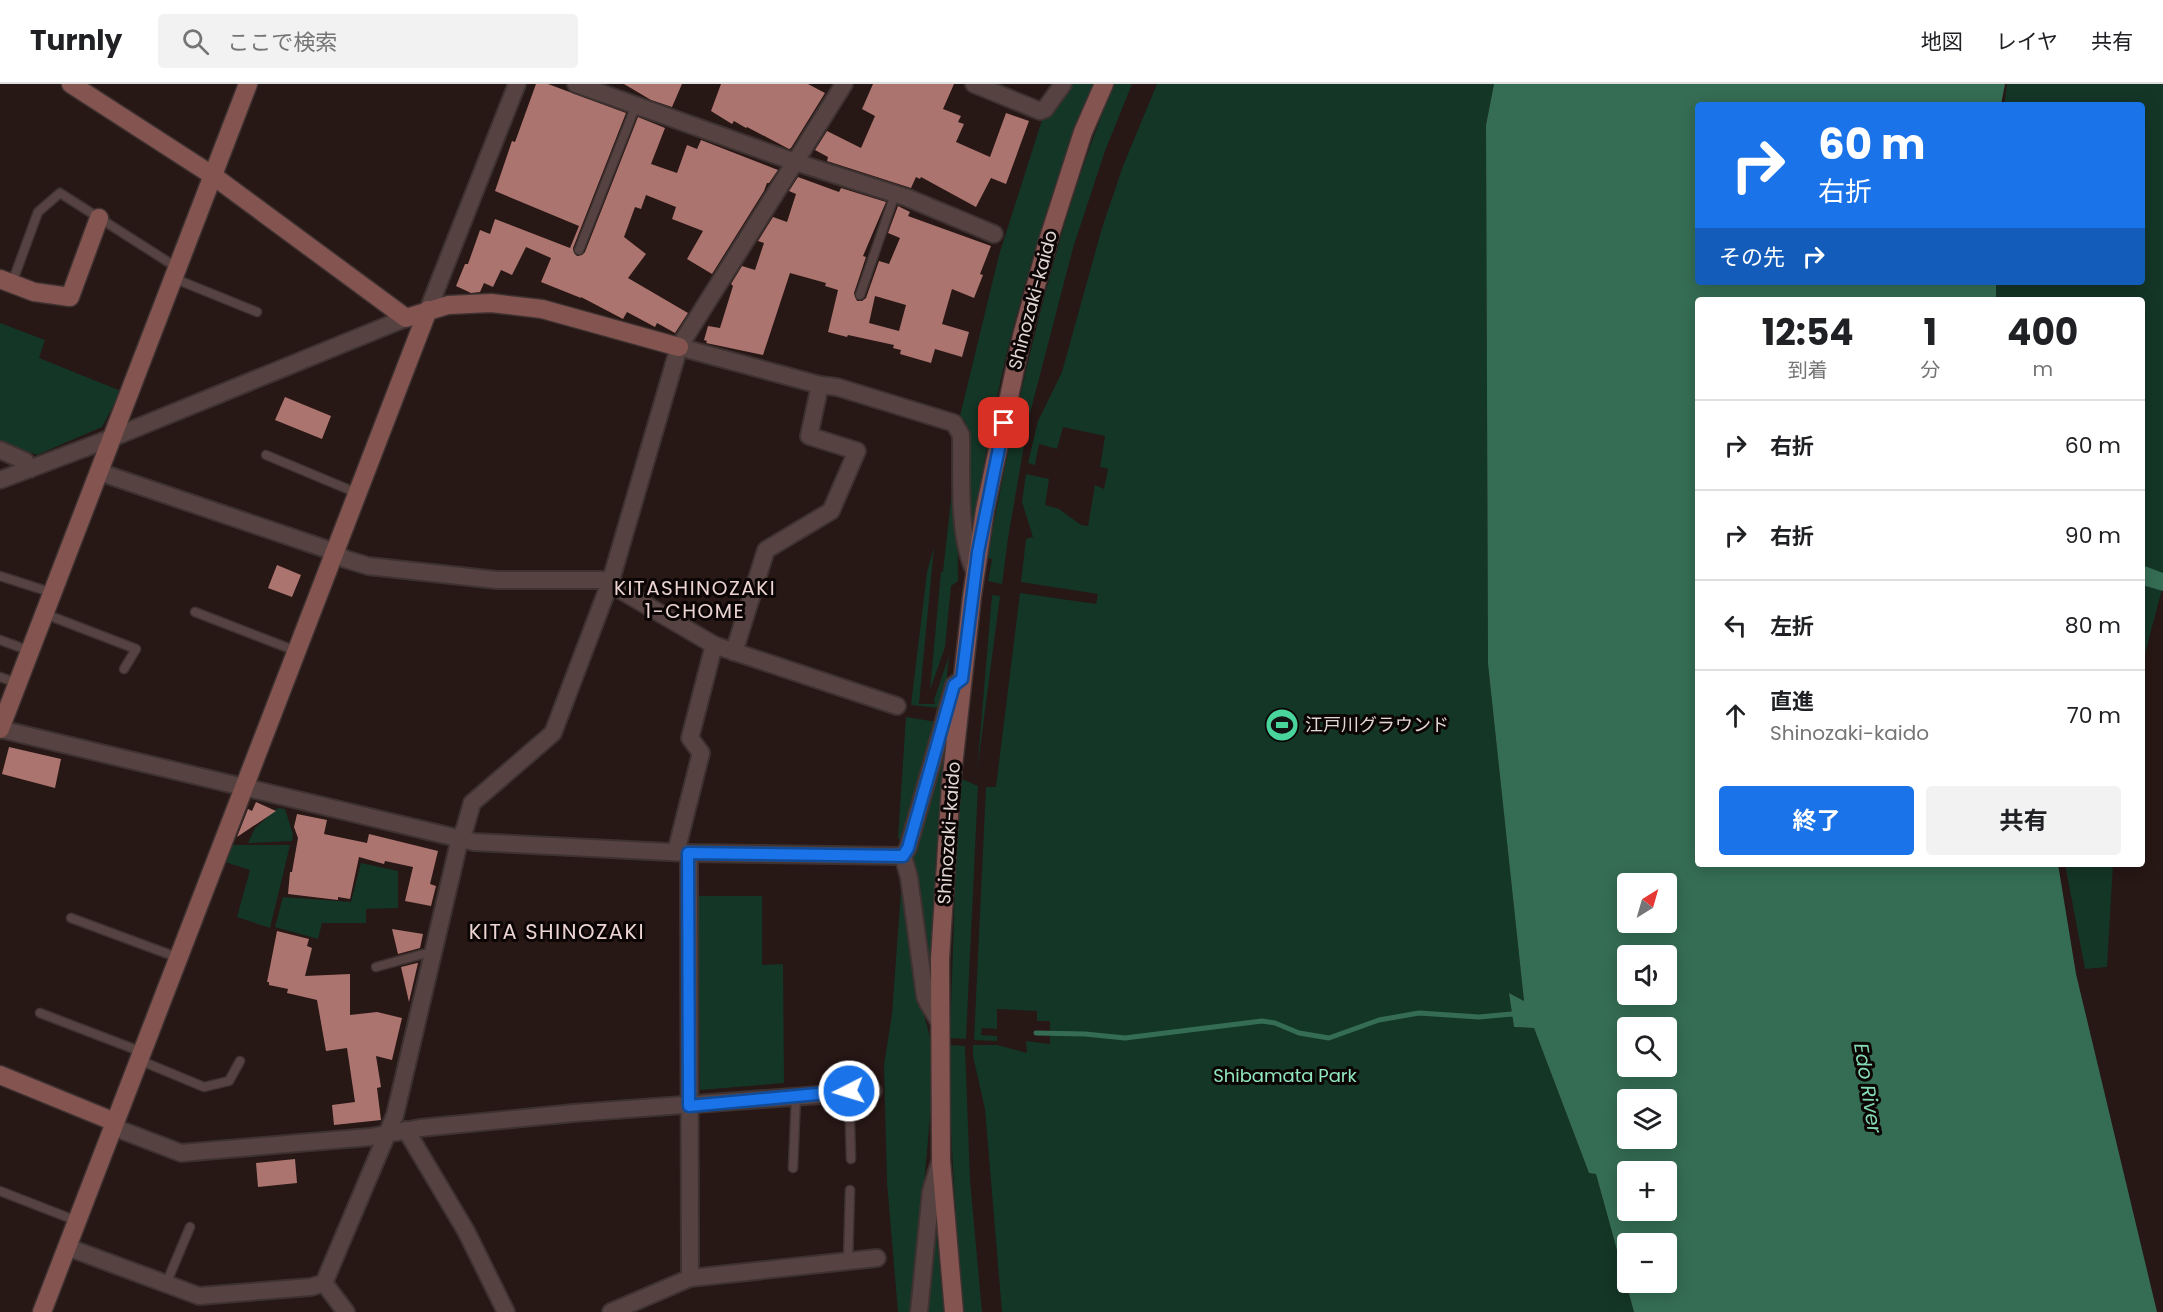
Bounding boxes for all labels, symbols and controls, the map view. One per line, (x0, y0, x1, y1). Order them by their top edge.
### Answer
search box (158, 14, 578, 68)
text: Turnly (30, 21, 122, 60)
icon: search (179, 25, 212, 58)
text: ここで検索 (227, 27, 337, 58)
text: 地図 (1921, 27, 1963, 56)
text: レイヤ (1996, 27, 2058, 56)
text: 共有 (2091, 27, 2133, 56)
text: 60 m (1818, 115, 1926, 174)
icon: right (1719, 126, 1797, 204)
text: 右折 (1818, 173, 1872, 210)
street label: Shinozaki-kaido (1002, 228, 1063, 372)
icon: right (1797, 240, 1830, 273)
text: その先 (1719, 242, 1785, 273)
text: 12:54 (1762, 307, 1854, 358)
text: 1 (1924, 307, 1937, 358)
text: 400 (2007, 307, 2078, 358)
text: m (2032, 355, 2053, 383)
text: 到着 (1788, 356, 1828, 384)
text: 分 (1920, 356, 1940, 384)
pin (978, 397, 1029, 448)
icon: arrive (987, 406, 1020, 439)
icon: right (1719, 429, 1752, 462)
text: 60 m (2065, 430, 2121, 461)
text: 右折 (1770, 431, 1814, 462)
icon: right (1719, 519, 1752, 552)
text: 90 m (2065, 520, 2121, 551)
text: 右折 (1770, 521, 1814, 552)
district label: KITASHINOZAKI 1-CHOME (614, 574, 776, 625)
icon: left (1719, 609, 1752, 642)
text: 80 m (2065, 610, 2121, 641)
text: 左折 (1770, 611, 1814, 642)
text: 直進 (1770, 686, 1814, 717)
icon: ahead (1719, 699, 1752, 732)
text: 70 m (2067, 700, 2121, 731)
sports icon: 江戸川グラウンド (1264, 707, 1300, 743)
place label: 江戸川グラウンド (1305, 712, 1449, 737)
text: Shinozaki-kaido (1770, 719, 1929, 747)
street label: Shinozaki-kaido (931, 761, 966, 905)
button: 終了 (1719, 786, 1914, 855)
button: 共有 (1926, 786, 2121, 855)
north arrow (1617, 873, 1677, 933)
map controls (1617, 873, 1677, 1293)
district label: KITA SHINOZAKI (469, 917, 645, 946)
button: sound (1617, 945, 1677, 1005)
button: search (1617, 1017, 1677, 1077)
water label: Edo River (1847, 1041, 1889, 1136)
position arrow (817, 1059, 881, 1123)
park label: Shibamata Park (1213, 1063, 1358, 1088)
button: layers (1617, 1089, 1677, 1149)
button: + (1617, 1161, 1677, 1221)
button: − (1617, 1233, 1677, 1293)

